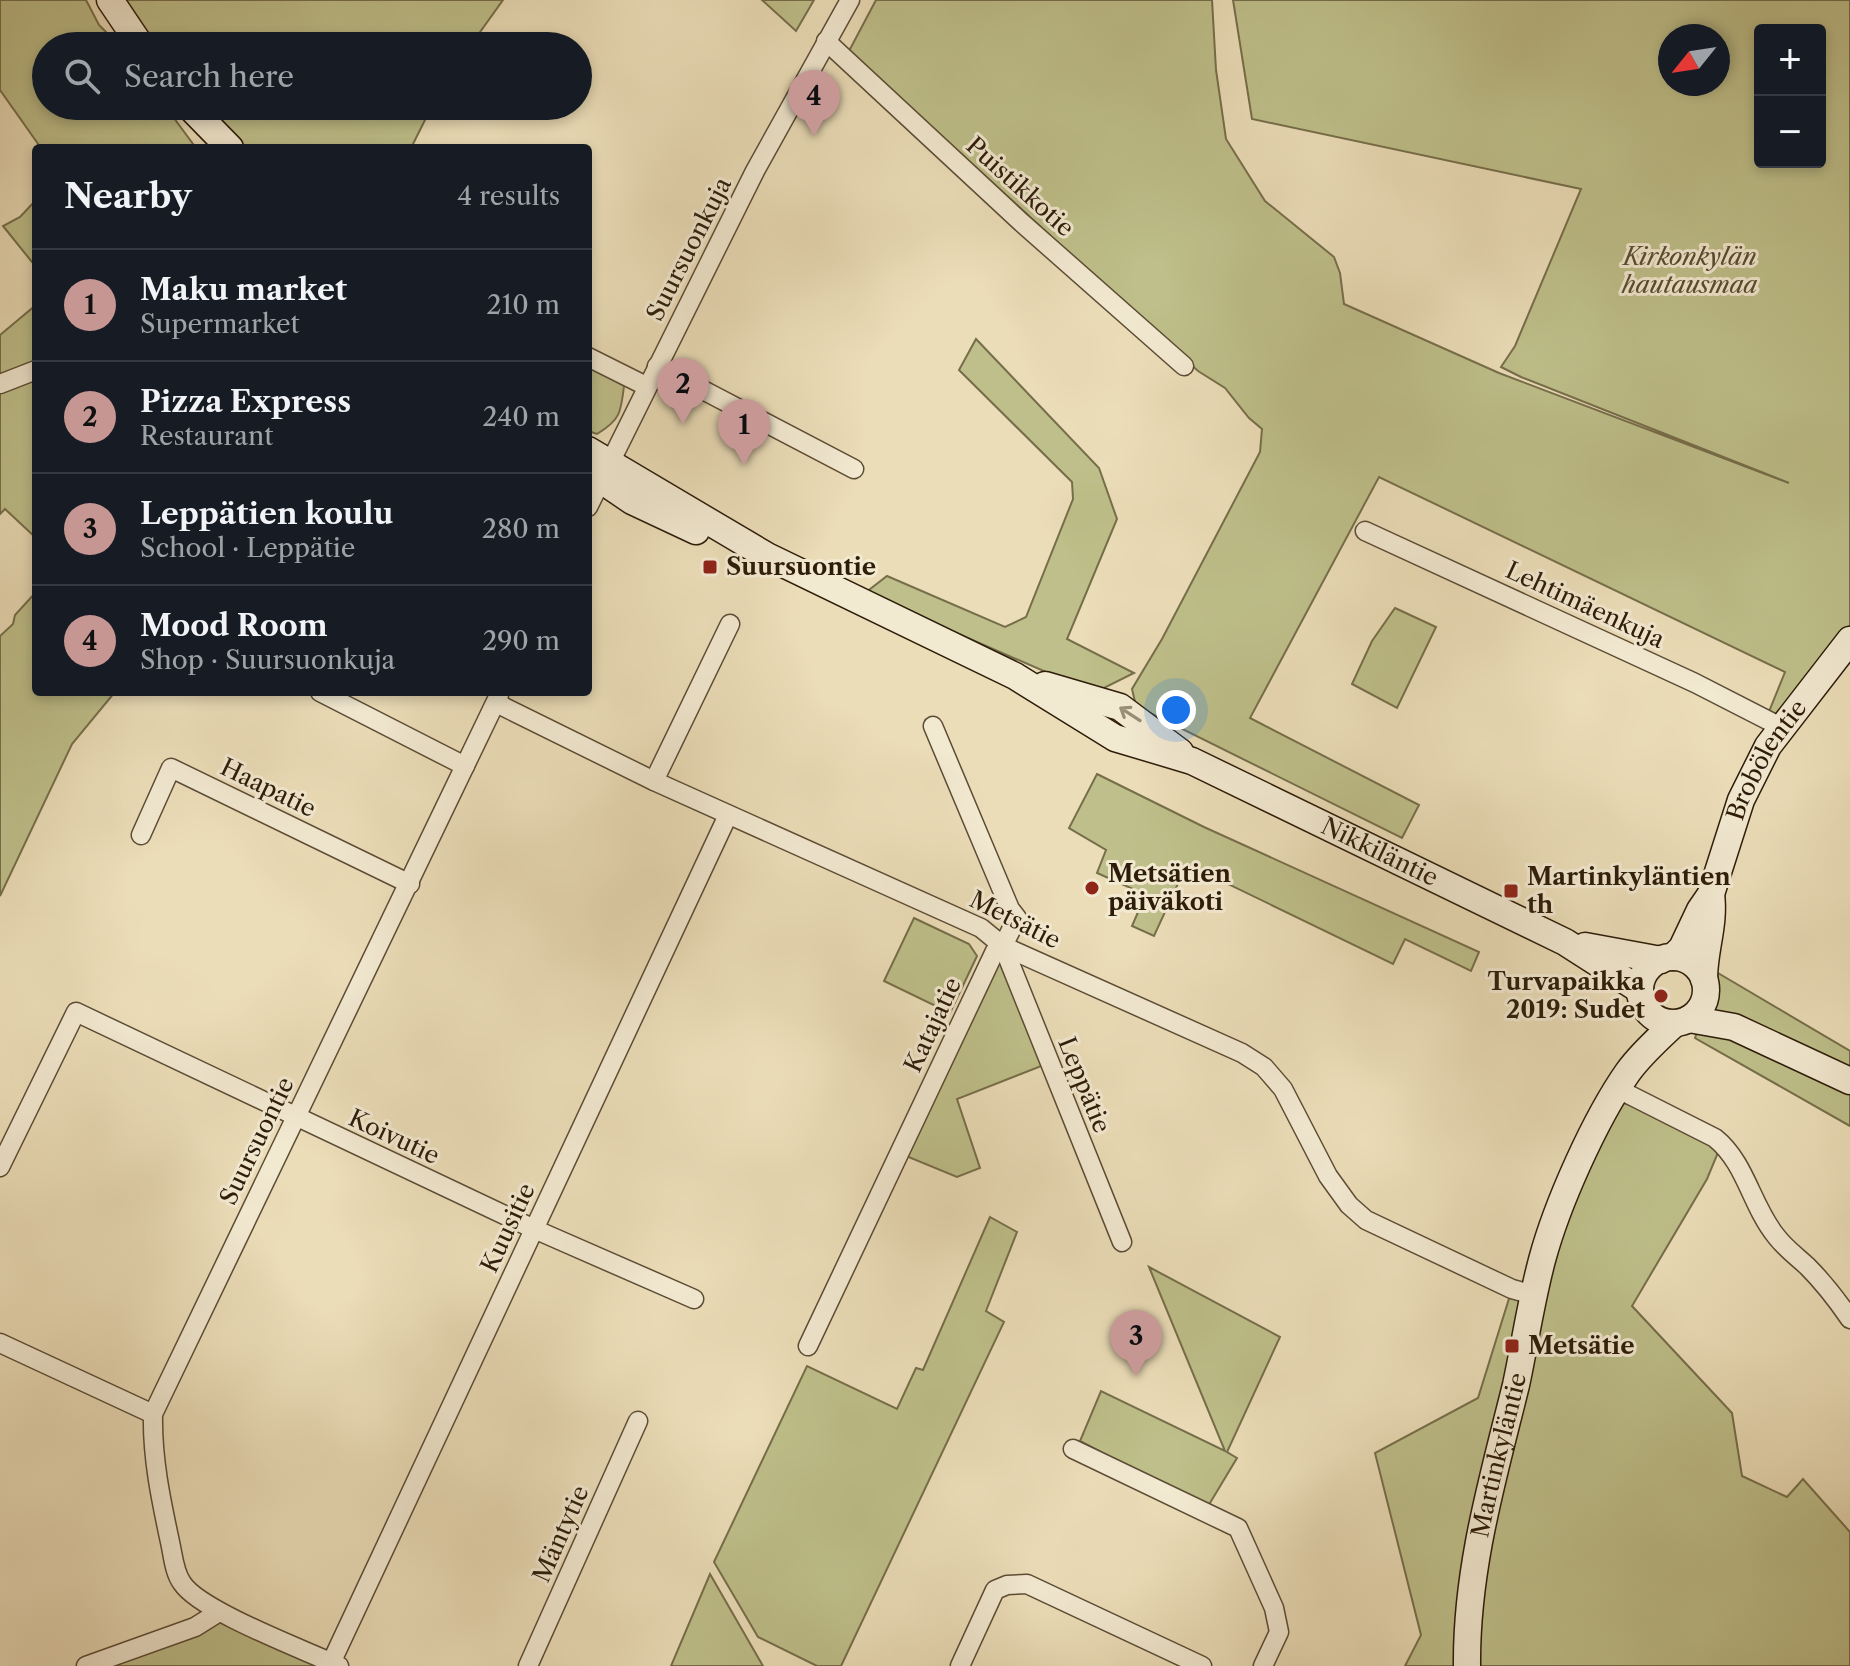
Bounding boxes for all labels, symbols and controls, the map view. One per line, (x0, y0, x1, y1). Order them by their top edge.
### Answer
north arrow (1658, 24, 1730, 96)
map controls (1754, 24, 1826, 168)
button: + (1754, 24, 1826, 96)
search box (32, 32, 592, 120)
icon: search (60, 54, 104, 98)
text: Search here (124, 58, 294, 95)
pin: 4 (788, 70, 840, 136)
button: − (1754, 96, 1826, 168)
street label: Puistikkotie (961, 131, 1080, 243)
street label: Suursuonkuja (640, 172, 737, 325)
text: Nearby (64, 175, 192, 217)
text: 4 results (457, 180, 560, 212)
park label: Kirkonkylän hautausmaa (1621, 242, 1758, 299)
text: Maku market (140, 271, 347, 308)
text: 1 (84, 289, 96, 321)
text: 210 m (487, 289, 560, 321)
text: Supermarket (140, 308, 300, 340)
pin: 2 (657, 358, 709, 424)
text: Pizza Express (140, 383, 351, 420)
pin: 1 (718, 399, 770, 465)
text: 2 (82, 401, 98, 433)
text: 240 m (482, 401, 560, 433)
text: Restaurant (140, 420, 274, 452)
text: Leppätien koulu (140, 495, 393, 532)
text: 3 (83, 513, 97, 545)
text: 280 m (482, 513, 560, 545)
text: School · Leppätie (140, 532, 355, 564)
place label: Suursuontie (726, 552, 876, 581)
street label: Lehtimäenkuja (1501, 555, 1669, 654)
marker: Suursuontie (701, 558, 719, 576)
text: Mood Room (140, 607, 328, 644)
text: 4 (82, 625, 98, 657)
text: 290 m (482, 625, 560, 657)
text: Shop · Suursuonkuja (140, 644, 395, 676)
your location (1156, 690, 1196, 730)
street label: Brobölentie (1720, 694, 1812, 824)
one-way arrow (1119, 706, 1142, 722)
street label: Haapatie (216, 752, 321, 823)
street label: Nikkiläntie (1317, 811, 1443, 892)
place label: Metsätien päiväkoti (1108, 859, 1232, 916)
place label: Martinkyläntien th (1527, 862, 1731, 919)
marker: Metsätien päiväkoti (1083, 879, 1101, 897)
marker: Martinkyläntien th (1502, 882, 1520, 900)
street label: Metsätie (965, 884, 1065, 955)
place label: Turvapaikka 2019: Sudet (1488, 967, 1646, 1024)
street label: Katajatie (898, 973, 967, 1077)
marker: Turvapaikka 2019: Sudet (1652, 987, 1670, 1005)
street label: Leppätie (1052, 1033, 1117, 1137)
street label: Suursuontie (213, 1072, 300, 1209)
street label: Koivutie (344, 1103, 444, 1170)
street label: Kuusitie (474, 1179, 541, 1277)
pin: 3 (1110, 1310, 1162, 1376)
place label: Metsätie (1528, 1331, 1635, 1360)
marker: Metsätie (1503, 1337, 1521, 1355)
street label: Martinkyläntie (1465, 1370, 1532, 1540)
street label: Mäntytie (526, 1481, 595, 1587)

